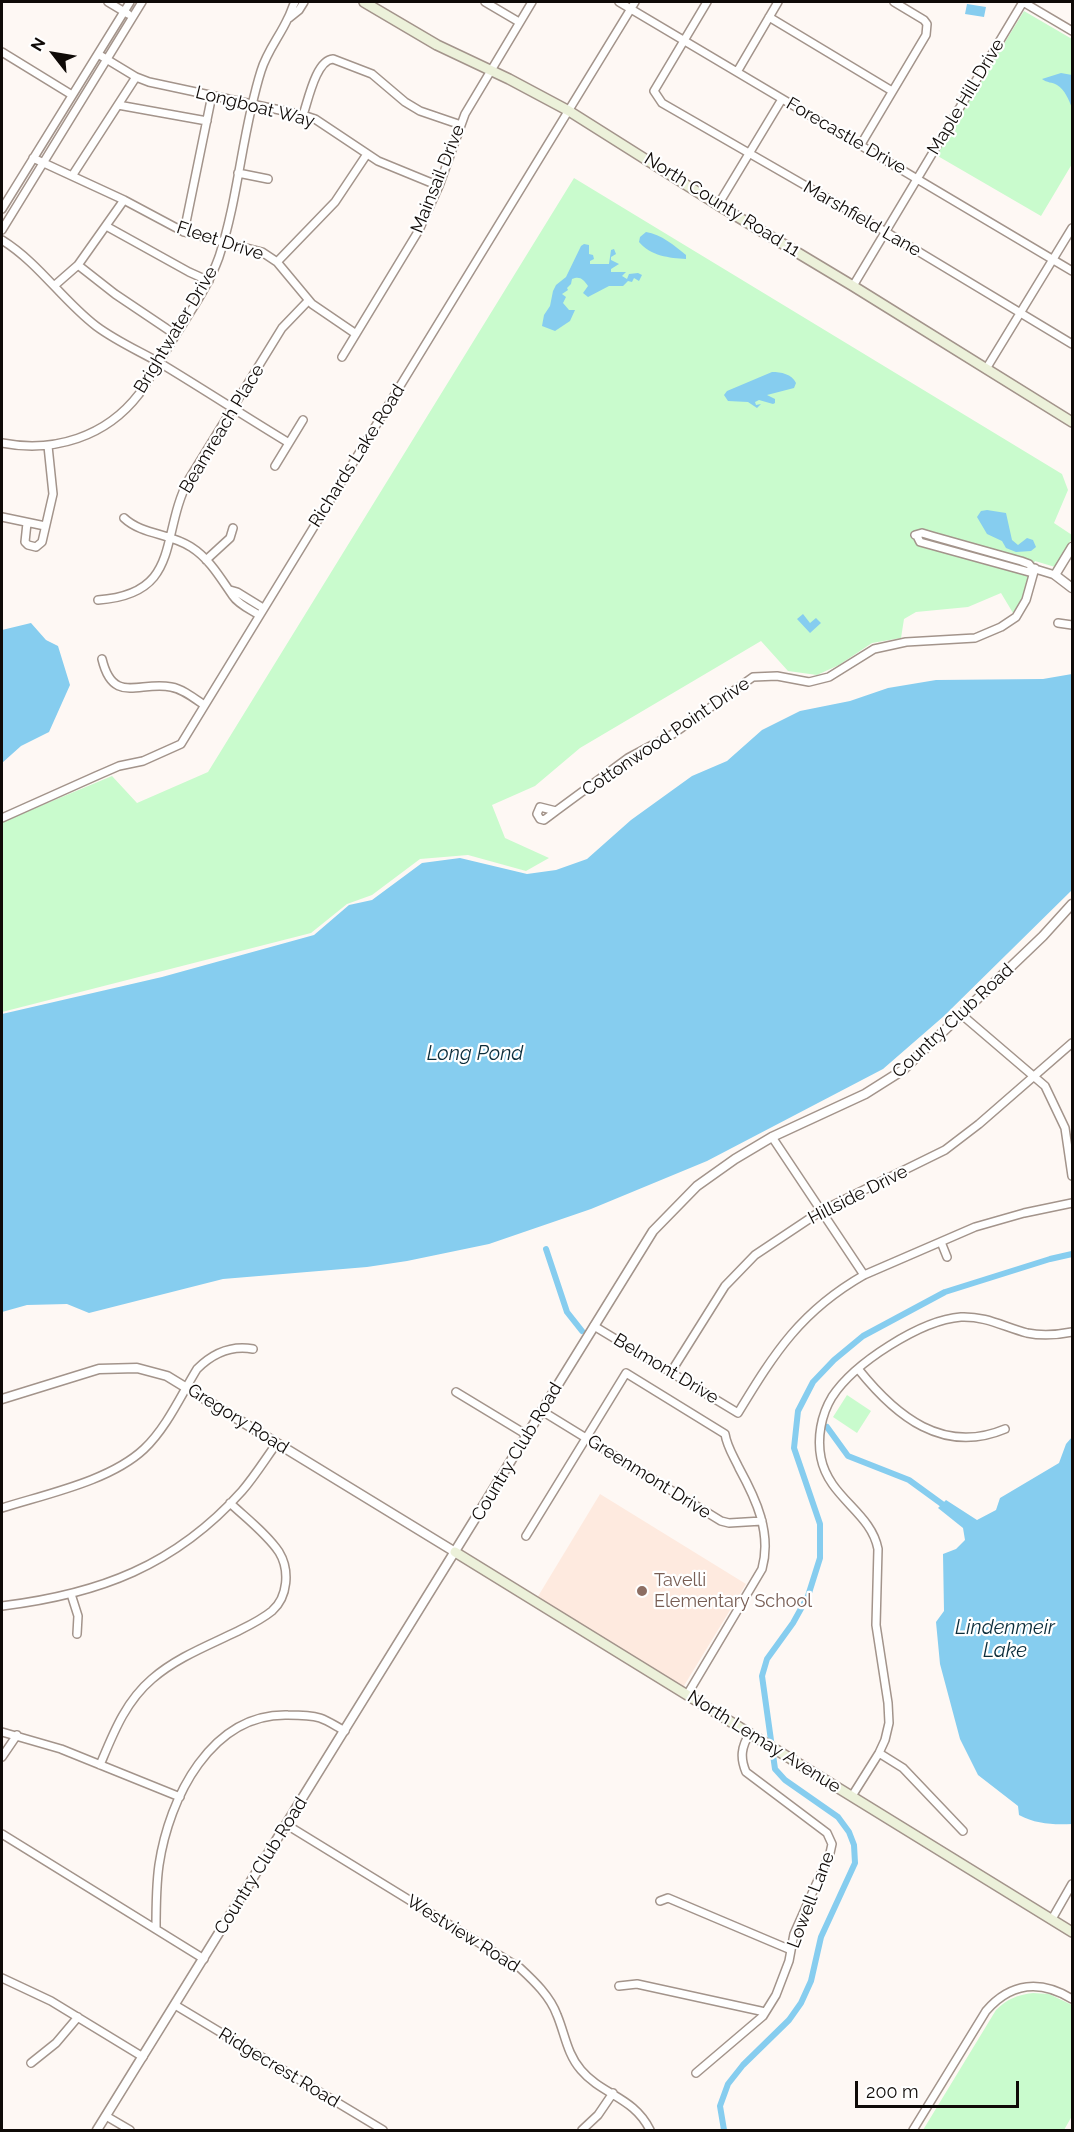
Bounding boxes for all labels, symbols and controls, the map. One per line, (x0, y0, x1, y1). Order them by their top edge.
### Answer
north arrow (24, 24, 84, 84)
text: N (27, 34, 49, 55)
street label: Maple Hill Drive (923, 35, 1009, 159)
street label: Longboat Way (193, 82, 317, 132)
street label: Forecastle Drive (782, 93, 910, 179)
street label: Mainsail Drive (406, 122, 470, 236)
street label: North County Road 11 (640, 148, 804, 262)
street label: Marshfield Lane (799, 176, 925, 262)
street label: Fleet Drive (174, 217, 266, 265)
street label: Brightwater Drive (130, 263, 222, 397)
street label: Beamreach Place (175, 361, 269, 497)
street label: Richards Lake Road (304, 381, 410, 531)
street label: Cottonwood Point Drive (578, 673, 754, 801)
street label: Country Club Road (888, 959, 1018, 1083)
water label: Long Pond (427, 1042, 523, 1066)
street label: Hillside Drive (805, 1161, 911, 1229)
street label: Belmont Drive (610, 1329, 722, 1409)
street label: Gregory Road (183, 1379, 293, 1459)
street label: Country Club Road (467, 1379, 567, 1525)
street label: Greenmont Drive (583, 1430, 715, 1524)
place label: Tavelli Elementary School (654, 1570, 812, 1612)
marker: Tavelli Elementary School (635, 1584, 649, 1598)
water label: Lindenmeir Lake (955, 1616, 1055, 1663)
street label: North Lemay Avenue (684, 1686, 844, 1798)
street label: Country Club Road (210, 1793, 312, 1939)
street label: Lowell Lane (783, 1849, 839, 1951)
street label: Westview Road (403, 1891, 523, 1977)
street label: Ridgecrest Road (215, 2023, 343, 2113)
scale bar (858, 2069, 1022, 2107)
text: 200 m (866, 2081, 919, 2102)

